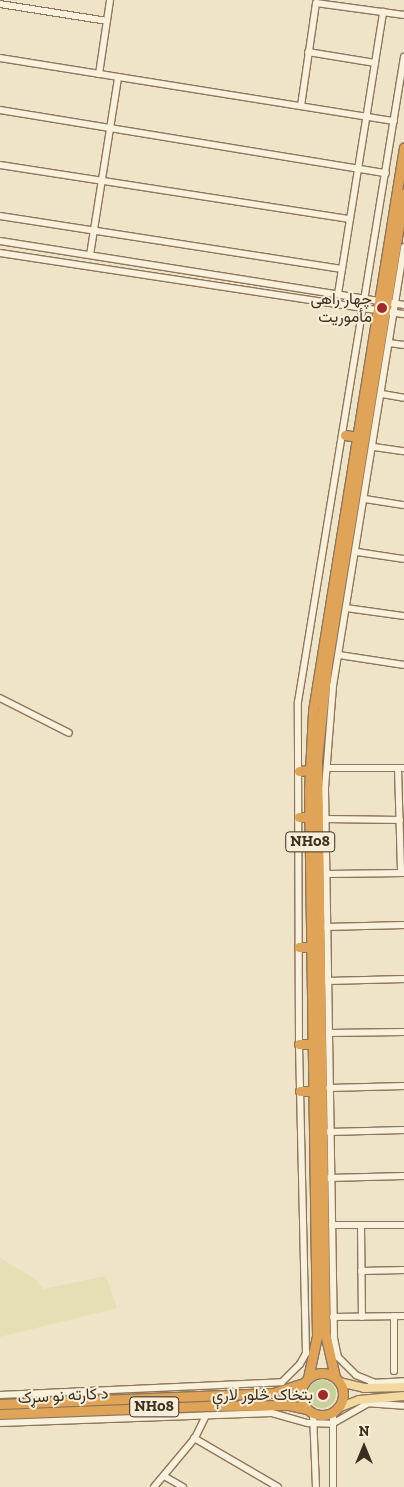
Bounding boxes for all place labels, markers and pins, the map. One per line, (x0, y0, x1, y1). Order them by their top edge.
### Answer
place label: چهار راهی مأموریت (310, 289, 372, 327)
marker: چهار راهی مأموریت (376, 302, 388, 314)
place label: بتخاک څلور لارې (212, 1385, 313, 1405)
marker: بتخاک څلور لارې (317, 1389, 329, 1401)

